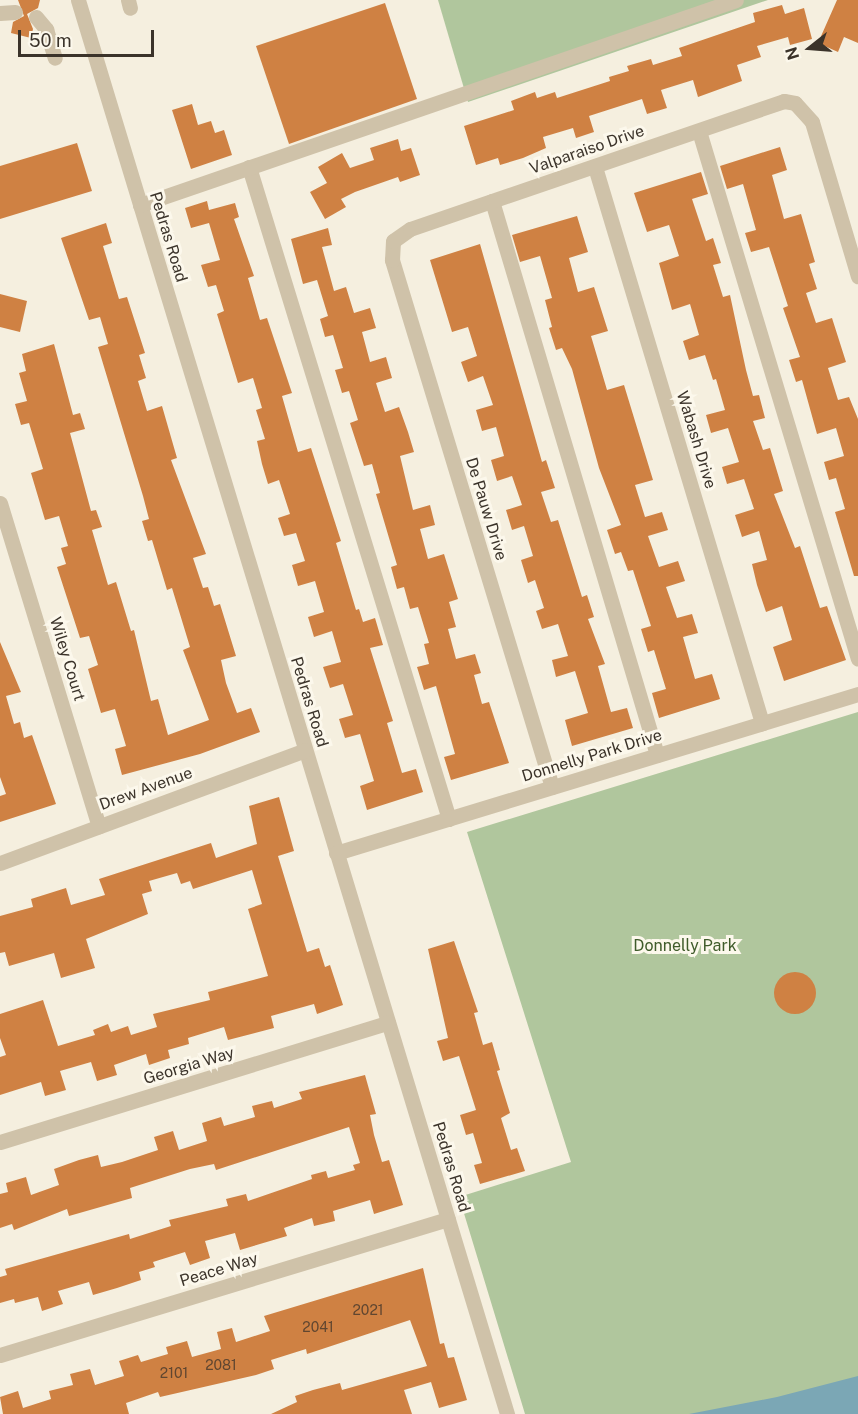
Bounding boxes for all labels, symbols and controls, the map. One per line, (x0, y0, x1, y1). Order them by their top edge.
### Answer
scale bar (21, 18, 158, 56)
north arrow (780, 18, 840, 78)
text: 50 m (29, 30, 72, 51)
text: N (781, 45, 803, 62)
street label: Valparaiso Drive (527, 121, 647, 179)
street label: Pedras Road (145, 190, 191, 284)
street label: Wabash Drive (672, 389, 720, 491)
street label: De Pauw Drive (461, 455, 511, 563)
street label: Wiley Court (45, 615, 89, 703)
street label: Pedras Road (286, 655, 332, 749)
street label: Donnelly Park Drive (520, 726, 664, 786)
street label: Drew Avenue (97, 763, 195, 815)
park label: Donnelly Park (633, 936, 737, 956)
street label: Georgia Way (141, 1043, 237, 1089)
street label: Pedras Road (428, 1120, 474, 1214)
street label: Peace Way (177, 1249, 261, 1291)
house number: 2021 (353, 1302, 383, 1318)
house number: 2041 (302, 1319, 334, 1335)
house number: 2081 (205, 1357, 237, 1373)
house number: 2101 (160, 1365, 188, 1381)

